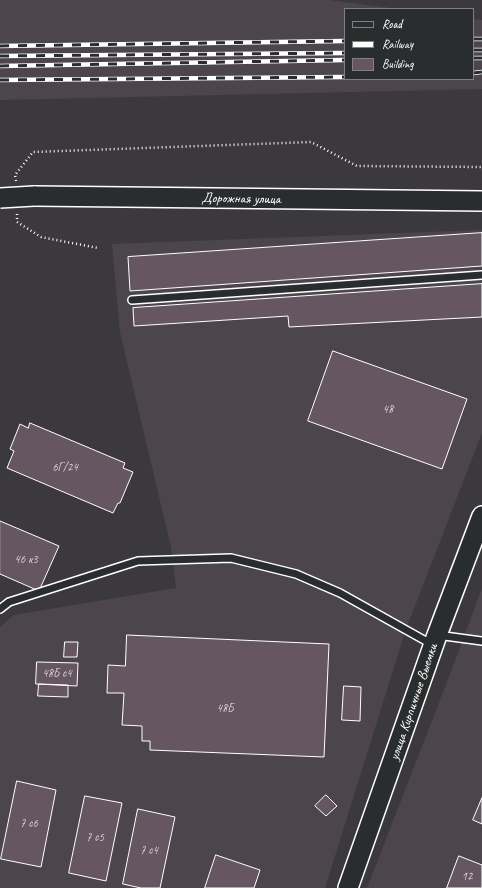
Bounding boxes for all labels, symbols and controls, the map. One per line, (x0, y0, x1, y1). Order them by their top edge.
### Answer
legend (344, 8, 474, 80)
text: Road (382, 16, 402, 32)
text: Railway (382, 36, 413, 52)
text: Building (382, 56, 414, 72)
street label: Дорожная улица (201, 190, 281, 208)
house number: 48 (383, 403, 393, 417)
house number: 6Г/24 (52, 461, 78, 475)
house number: 46 к3 (14, 553, 38, 567)
street label: улица Кирпичные Выемки (386, 641, 442, 763)
house number: 48Б с4 (42, 667, 72, 681)
house number: 48Б (217, 702, 233, 716)
house number: 7 с6 (20, 817, 38, 831)
house number: 7 с5 (86, 831, 104, 845)
house number: 7 с4 (140, 844, 158, 858)
house number: 12 (462, 870, 472, 884)

